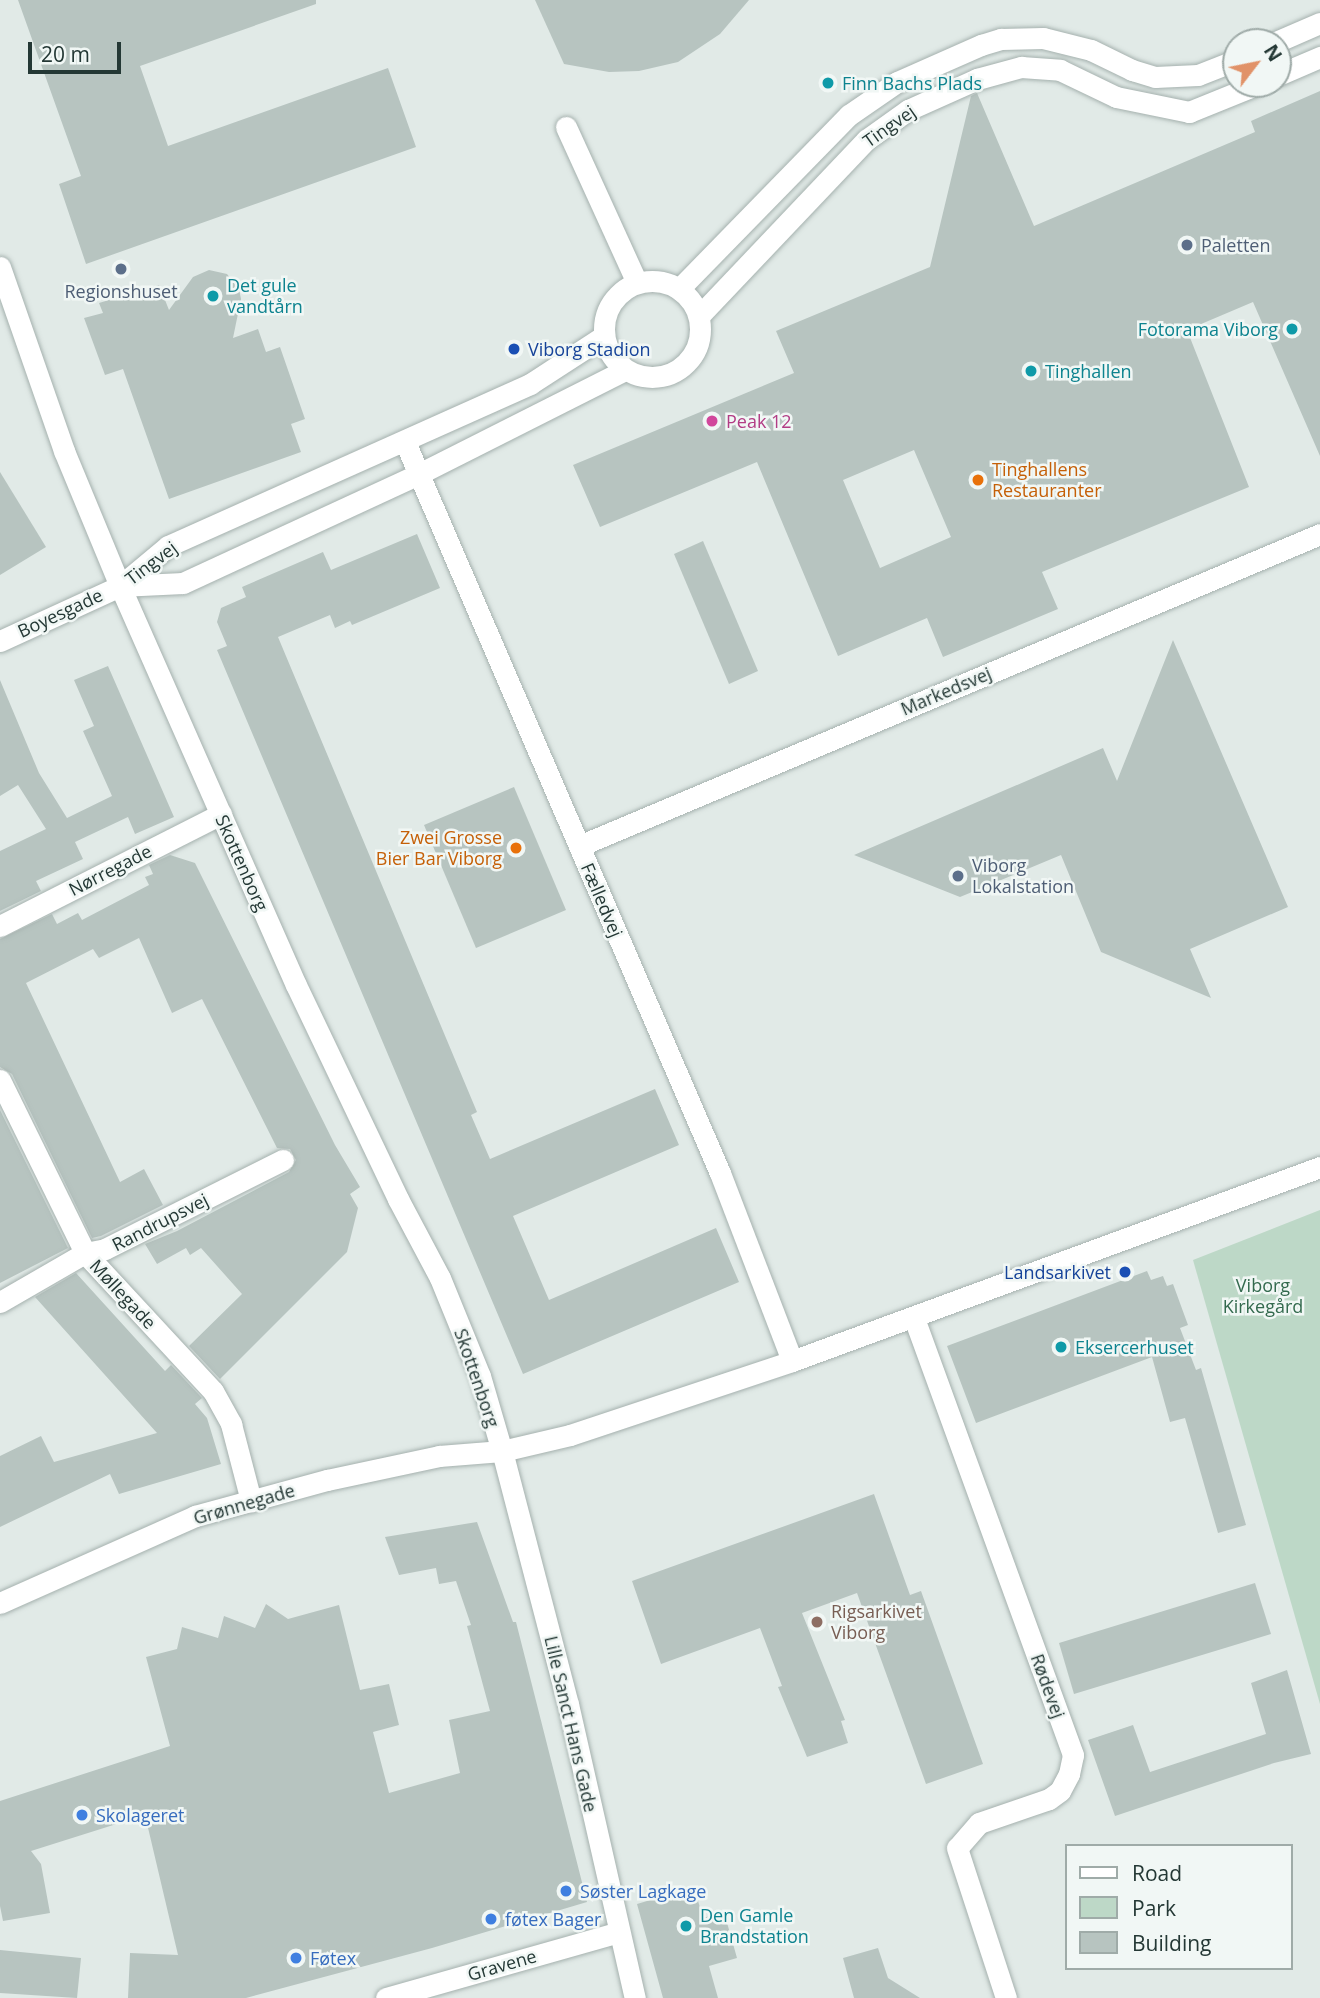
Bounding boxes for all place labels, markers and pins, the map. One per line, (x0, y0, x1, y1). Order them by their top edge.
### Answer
place label: Finn Bachs Plads (842, 72, 982, 94)
marker: Finn Bachs Plads (820, 75, 836, 91)
place label: Paletten (1201, 234, 1270, 256)
marker: Paletten (1179, 237, 1195, 253)
marker: Regionshuset (113, 261, 129, 277)
place label: Det gule vandtårn (227, 275, 303, 318)
place label: Regionshuset (64, 280, 178, 302)
marker: Det gule vandtårn (205, 288, 221, 304)
place label: Fotorama Viborg (1138, 318, 1278, 340)
marker: Fotorama Viborg (1284, 321, 1300, 337)
place label: Viborg Stadion (528, 338, 651, 360)
marker: Viborg Stadion (506, 341, 522, 357)
place label: Tinghallen (1045, 360, 1132, 382)
marker: Tinghallen (1023, 363, 1039, 379)
place label: Peak 12 (726, 410, 792, 432)
marker: Peak 12 (704, 413, 720, 429)
place label: Tinghallens Restauranter (992, 459, 1102, 502)
marker: Tinghallens Restauranter (970, 472, 986, 488)
place label: Zwei Grosse Bier Bar Viborg (376, 827, 502, 870)
marker: Zwei Grosse Bier Bar Viborg (508, 840, 524, 856)
place label: Viborg Lokalstation (972, 855, 1074, 898)
marker: Viborg Lokalstation (950, 868, 966, 884)
place label: Landsarkivet (1004, 1261, 1111, 1283)
marker: Landsarkivet (1117, 1264, 1133, 1280)
place label: Eksercerhuset (1075, 1336, 1194, 1358)
marker: Eksercerhuset (1053, 1339, 1069, 1355)
place label: Rigsarkivet Viborg (831, 1601, 922, 1644)
marker: Rigsarkivet Viborg (809, 1614, 825, 1630)
place label: Skolageret (96, 1804, 184, 1826)
marker: Skolageret (74, 1807, 90, 1823)
place label: Søster Lagkage (580, 1880, 706, 1902)
marker: Søster Lagkage (558, 1883, 574, 1899)
place label: Den Gamle Brandstation (700, 1905, 809, 1948)
place label: føtex Bager (505, 1908, 601, 1930)
marker: føtex Bager (483, 1911, 499, 1927)
marker: Den Gamle Brandstation (678, 1918, 694, 1934)
place label: Føtex (310, 1947, 356, 1969)
marker: Føtex (288, 1950, 304, 1966)

